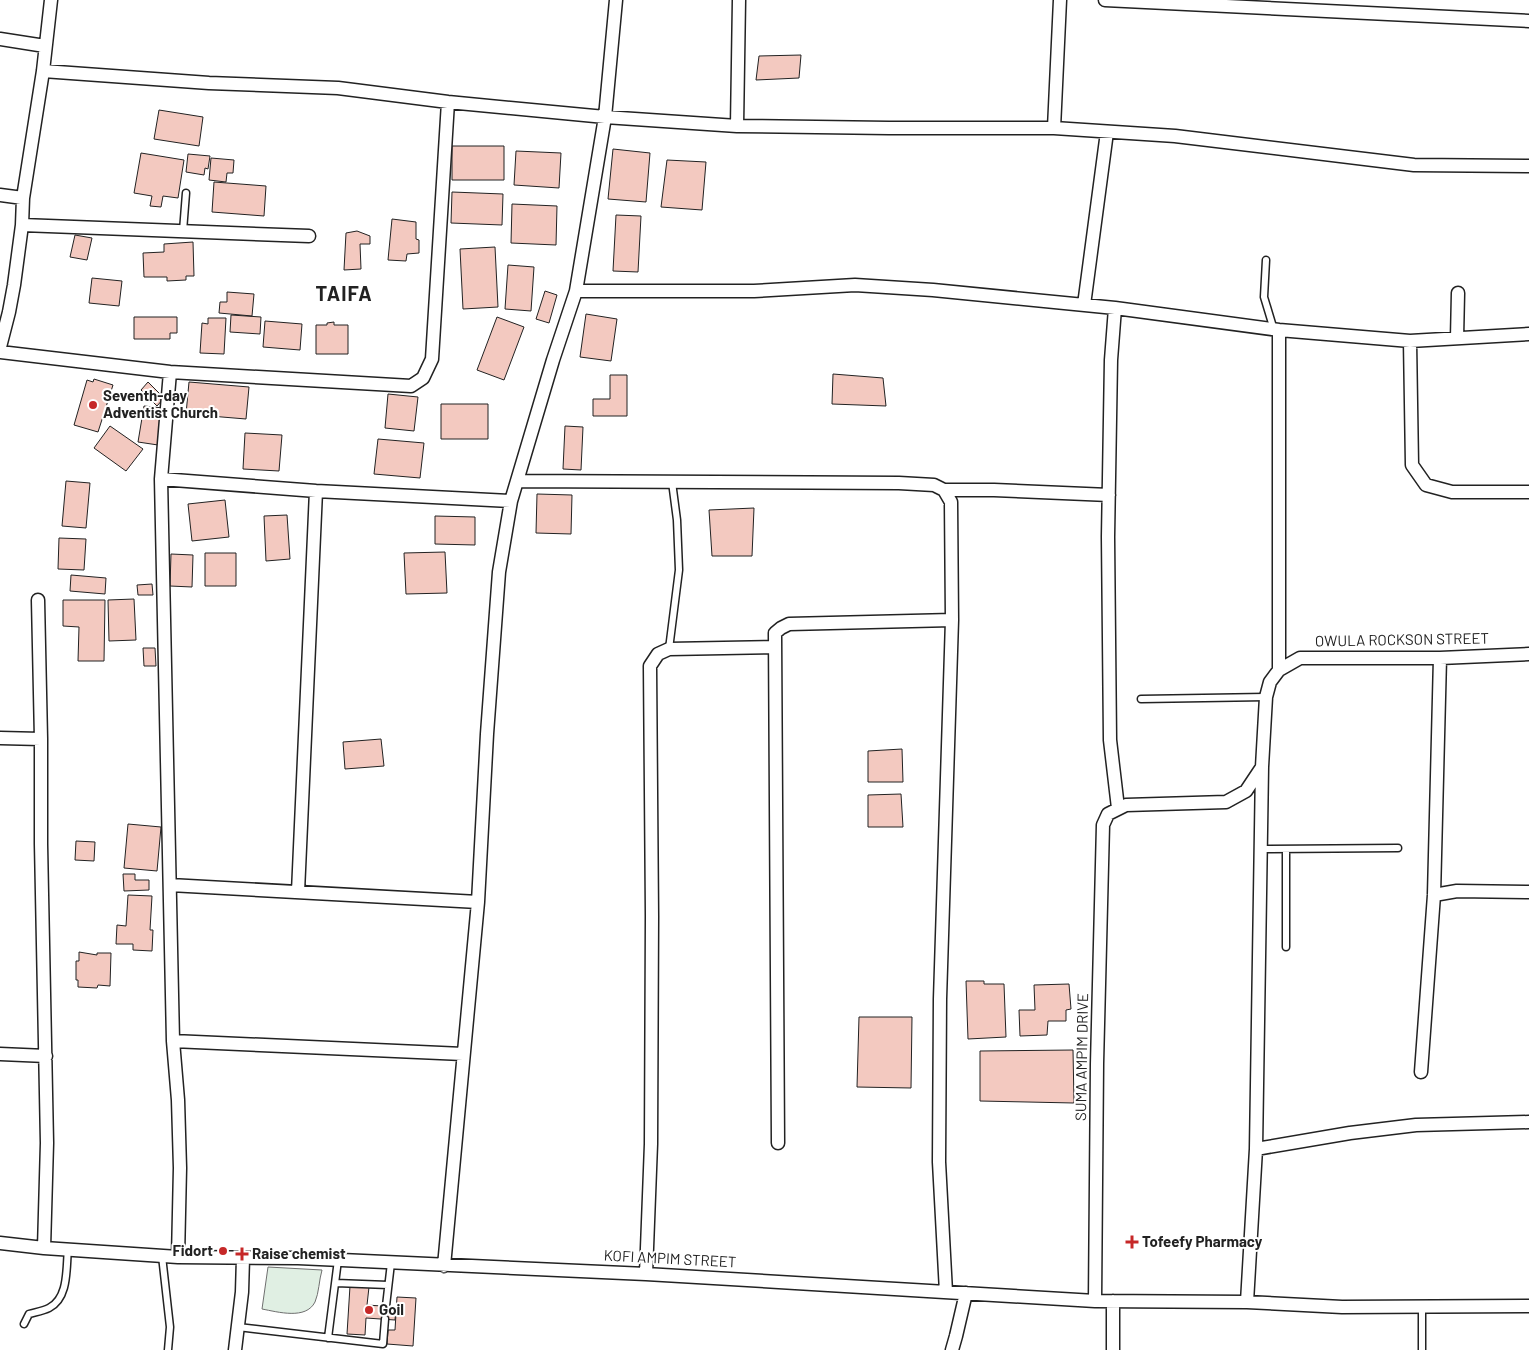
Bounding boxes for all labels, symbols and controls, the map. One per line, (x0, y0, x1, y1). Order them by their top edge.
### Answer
district label: TAIFA (315, 281, 373, 305)
place label: Seventh-day Adventist Church (103, 386, 218, 421)
marker: Seventh-day Adventist Church (87, 399, 99, 411)
street label: OWULA ROCKSON STREET (1315, 628, 1489, 650)
street label: SUMA AMPIM DRIVE (1071, 993, 1091, 1121)
place label: Tofeefy Pharmacy (1142, 1232, 1263, 1250)
marker: Tofeefy Pharmacy (1126, 1236, 1138, 1248)
place label: Fidort (172, 1241, 213, 1259)
place label: Raise chemist (252, 1244, 346, 1262)
marker: Fidort (217, 1245, 229, 1257)
street label: KOFI AMPIM STREET (603, 1246, 737, 1270)
marker: Raise chemist (236, 1248, 248, 1260)
place label: Goil (379, 1300, 404, 1318)
marker: Goil (363, 1304, 375, 1316)

